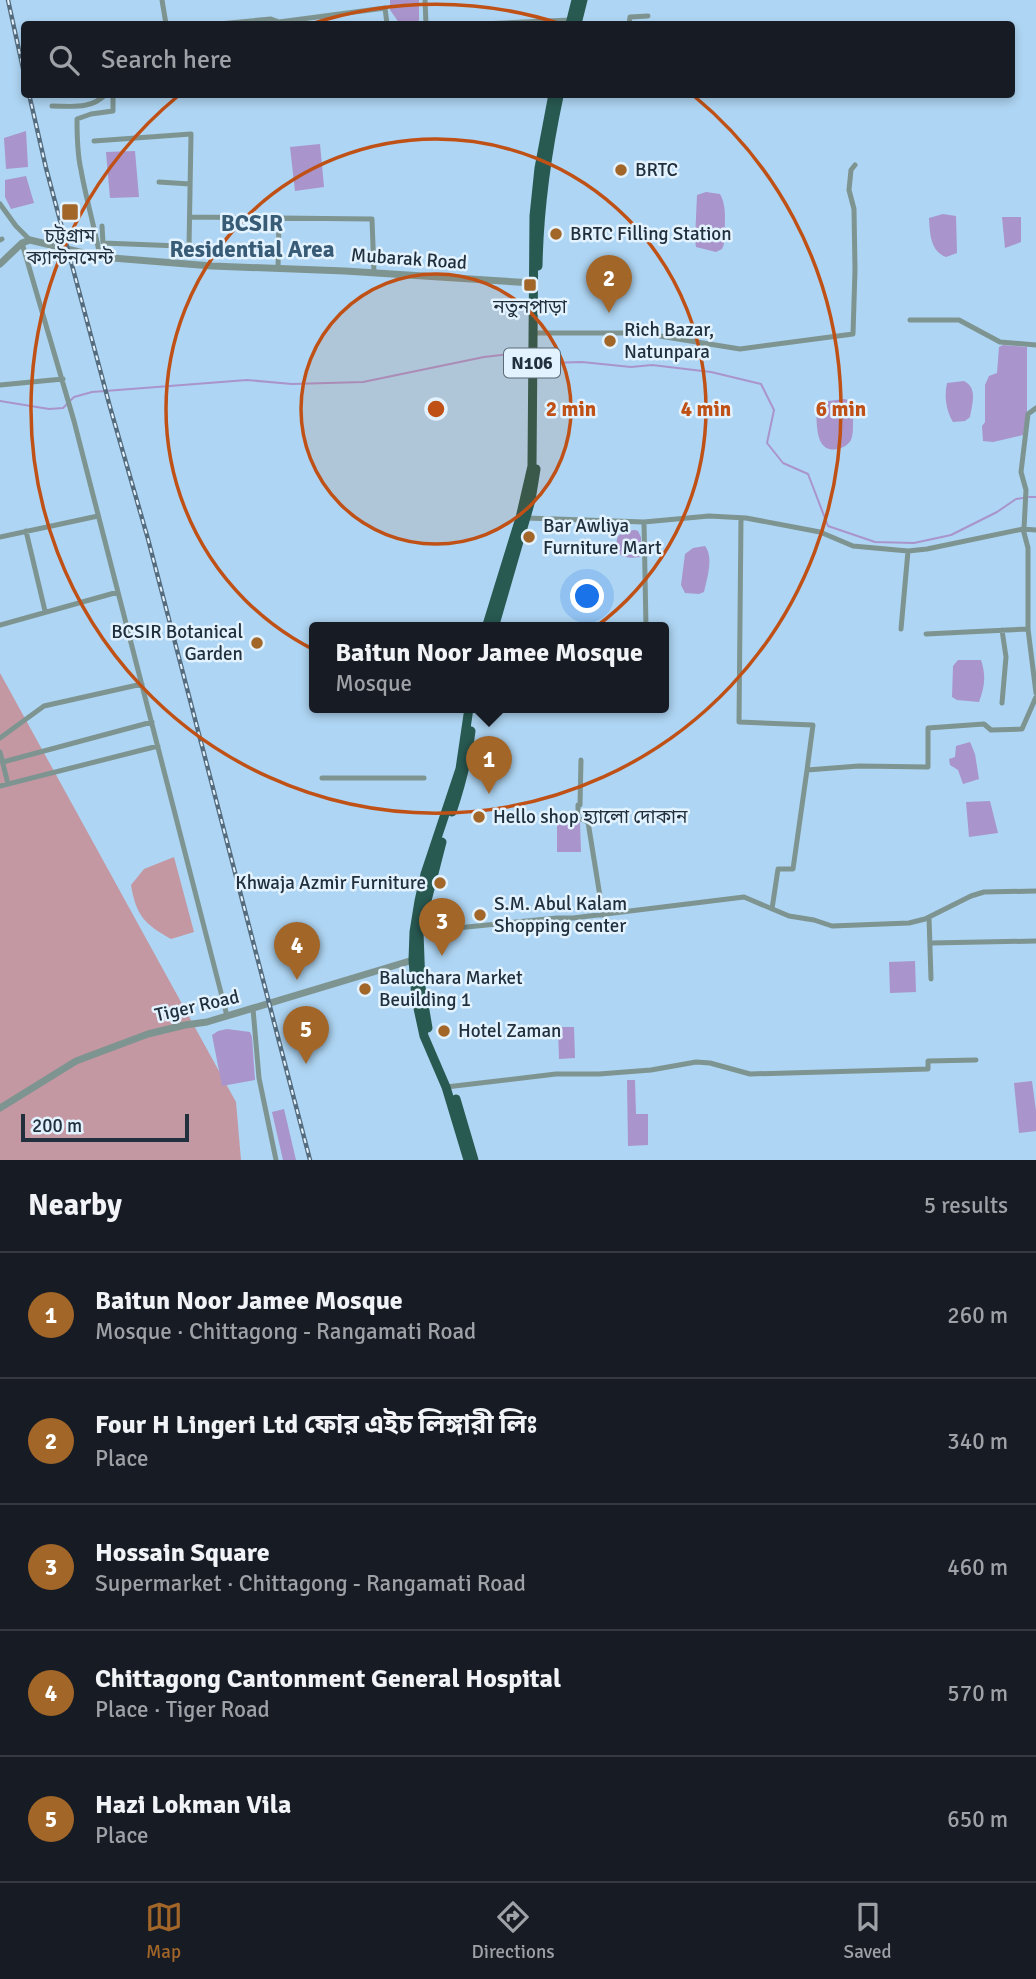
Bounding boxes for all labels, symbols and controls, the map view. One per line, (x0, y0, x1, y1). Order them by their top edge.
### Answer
search box (21, 21, 1015, 98)
icon: search (45, 41, 83, 79)
text: Search here (101, 44, 232, 76)
place label: BRTC (635, 158, 678, 182)
marker: BRTC (613, 162, 629, 178)
marker: চট্টগ্রাম ক্যান্টনমেন্ট (60, 202, 80, 222)
district label: BCSIR Residential Area (170, 209, 335, 264)
place label: BRTC Filling Station (570, 222, 732, 246)
place label: চট্টগ্রাম ক্যান্টনমেন্ট (25, 224, 114, 270)
marker: BRTC Filling Station (548, 226, 564, 242)
street label: Mubarak Road (350, 243, 468, 275)
pin: 2 (586, 255, 632, 313)
marker: নতুনপাড়া (522, 277, 538, 293)
place label: নতুনপাড়া (492, 295, 568, 319)
place label: Rich Bazar, Natunpara (624, 318, 714, 364)
marker: Rich Bazar, Natunpara (602, 333, 618, 349)
road number: N106 (504, 348, 560, 377)
text: 2 min (546, 396, 596, 422)
text: 4 min (681, 396, 731, 422)
text: 6 min (816, 396, 866, 422)
centre of rings (424, 397, 448, 421)
place label: Bar Awliya Furniture Mart (543, 514, 662, 560)
marker: Bar Awliya Furniture Mart (521, 529, 537, 545)
your location (570, 579, 604, 613)
place label: BCSIR Botanical Garden (111, 620, 243, 666)
popup (309, 622, 669, 713)
marker: BCSIR Botanical Garden (249, 635, 265, 651)
text: Baitun Noor Jamee Mosque (335, 637, 643, 669)
text: Mosque (335, 669, 412, 698)
pin: 1 (466, 736, 512, 794)
place label: Hello shop হ্যালো দোকান (493, 805, 688, 829)
marker: Hello shop হ্যালো দোকান (471, 809, 487, 825)
place label: Khwaja Azmir Furniture (235, 871, 426, 895)
marker: Khwaja Azmir Furniture (432, 875, 448, 891)
place label: S.M. Abul Kalam Shopping center (494, 892, 627, 938)
pin: 3 (419, 898, 465, 956)
marker: S.M. Abul Kalam Shopping center (472, 907, 488, 923)
pin: 4 (274, 922, 320, 980)
place label: Baluchara Market Beuilding 1 (379, 966, 523, 1012)
marker: Baluchara Market Beuilding 1 (357, 981, 373, 997)
street label: Tiger Road (152, 985, 242, 1027)
pin: 5 (283, 1006, 329, 1064)
place label: Hotel Zaman (458, 1019, 561, 1043)
marker: Hotel Zaman (436, 1023, 452, 1039)
scale bar (21, 1111, 189, 1143)
text: 200 m (32, 1114, 82, 1138)
text: Nearby (28, 1187, 122, 1224)
text: 5 results (924, 1191, 1008, 1220)
text: Baitun Noor Jamee Mosque (95, 1285, 403, 1317)
text: 1 (45, 1301, 57, 1330)
text: 260 m (947, 1301, 1008, 1330)
text: Mosque · Chittagong - Rangamati Road (95, 1317, 476, 1346)
text: Four H Lingeri Ltd ফোর এইচ লিঙ্গারী লিঃ (95, 1409, 538, 1441)
text: 2 (45, 1427, 57, 1456)
text: 340 m (947, 1427, 1008, 1456)
text: Place (95, 1444, 149, 1473)
text: Hossain Square (95, 1537, 270, 1569)
text: 3 (45, 1553, 57, 1582)
text: 460 m (947, 1553, 1008, 1582)
text: Supermarket · Chittagong - Rangamati Road (95, 1569, 526, 1598)
text: Chittagong Cantonment General Hospital (95, 1663, 561, 1695)
text: 4 (45, 1679, 57, 1708)
text: 570 m (947, 1679, 1008, 1708)
text: Place · Tiger Road (95, 1695, 270, 1724)
text: Hazi Lokman Vila (95, 1789, 291, 1821)
text: 5 (45, 1805, 57, 1834)
text: 650 m (947, 1805, 1008, 1834)
text: Place (95, 1821, 149, 1850)
tab: Map (145, 1898, 183, 1964)
tab: Directions (472, 1898, 555, 1964)
tab: Saved (844, 1898, 891, 1964)

